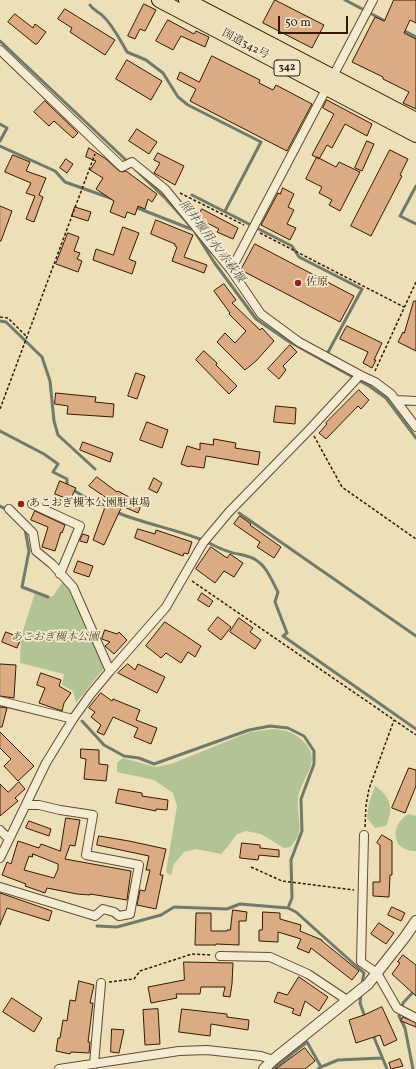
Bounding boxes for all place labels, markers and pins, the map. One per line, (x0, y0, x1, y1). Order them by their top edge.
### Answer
place label: 佐原 (306, 276, 328, 290)
marker: 佐原 (293, 278, 303, 288)
place label: あこおぎ槻本公園駐車場 (29, 497, 150, 511)
marker: あこおぎ槻本公園駐車場 (16, 499, 26, 509)

